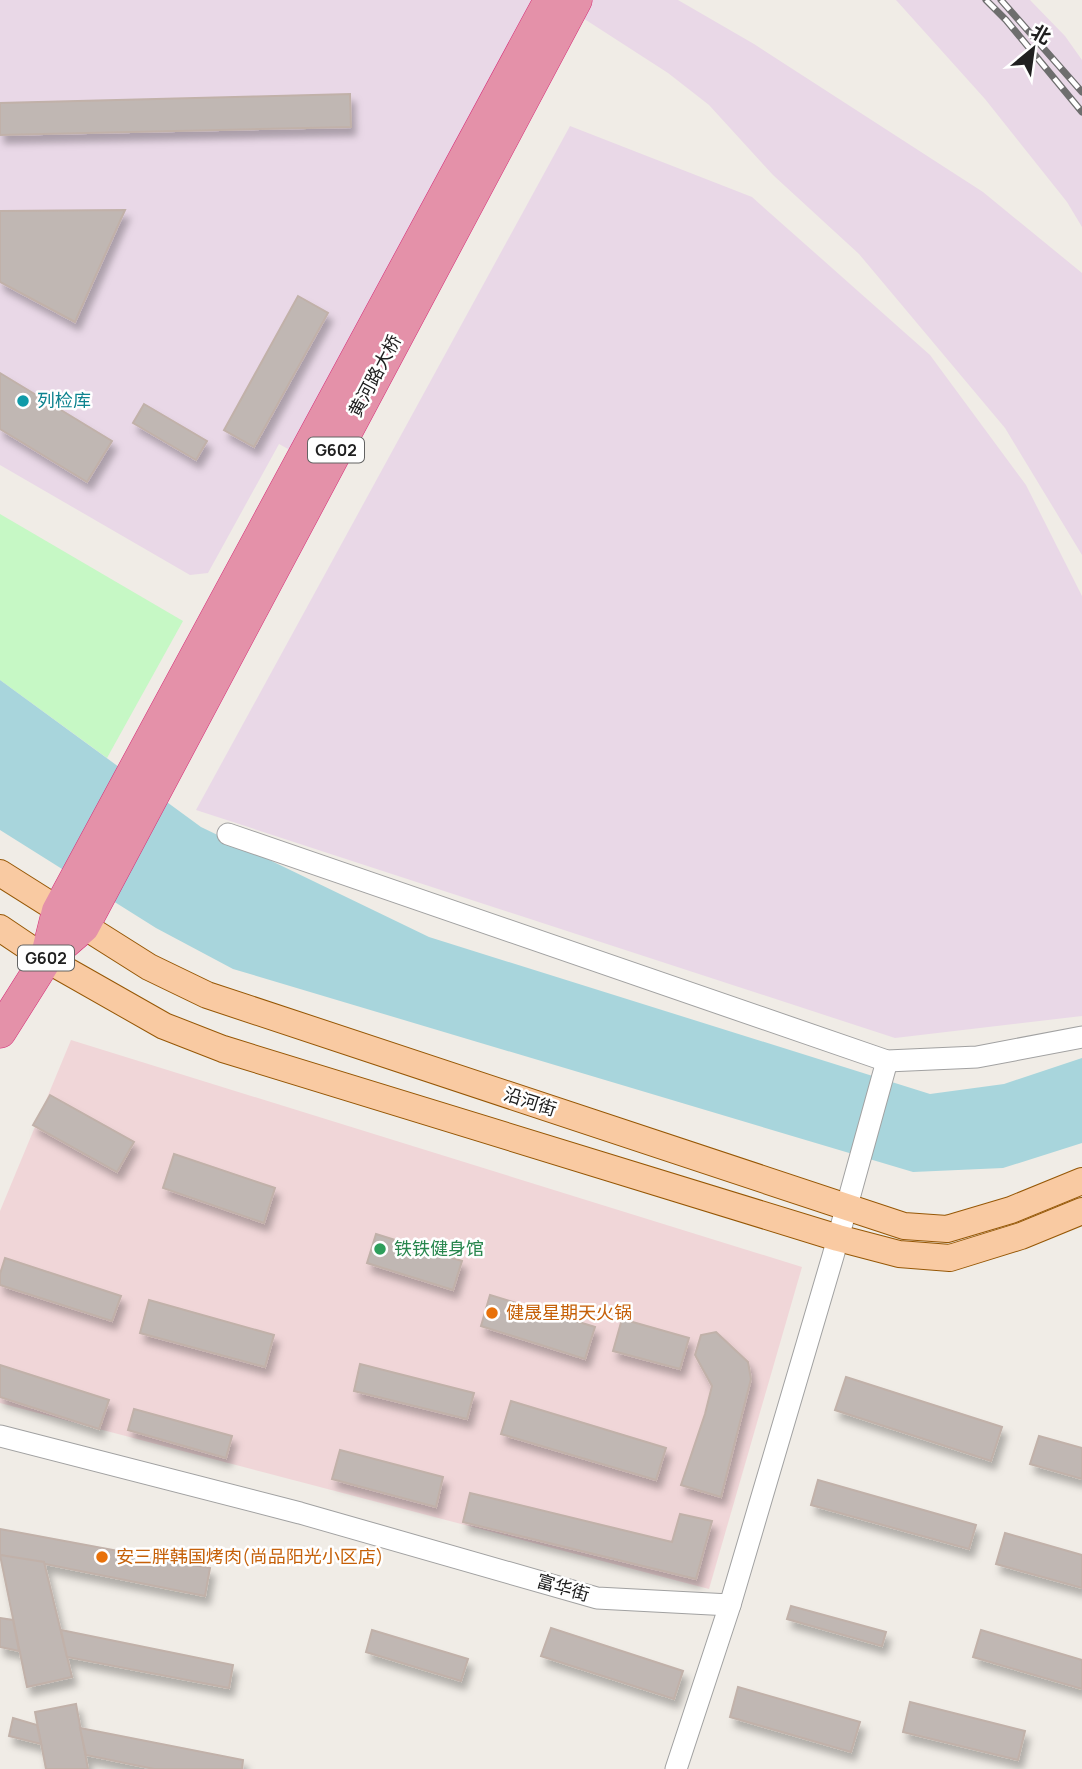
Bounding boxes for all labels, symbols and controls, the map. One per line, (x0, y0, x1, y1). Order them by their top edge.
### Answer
north arrow (998, 14, 1068, 84)
text: 北 (1027, 18, 1056, 50)
street label: 黄河路大桥 (342, 330, 406, 421)
place label: 列检库 (37, 388, 91, 412)
marker: 列检库 (15, 393, 31, 409)
road number: G602 (308, 438, 364, 463)
road number: G602 (18, 946, 74, 970)
street label: 沿河街 (501, 1081, 560, 1121)
place label: 铁铁健身馆 (394, 1236, 484, 1260)
marker: 铁铁健身馆 (372, 1241, 388, 1257)
place label: 健晟星期天火锅 (506, 1300, 632, 1324)
marker: 健晟星期天火锅 (484, 1305, 500, 1321)
place label: 安三胖韩国烤肉(尚品阳光小区店) (116, 1544, 383, 1568)
marker: 安三胖韩国烤肉(尚品阳光小区店) (94, 1549, 110, 1565)
street label: 富华街 (534, 1568, 593, 1606)

